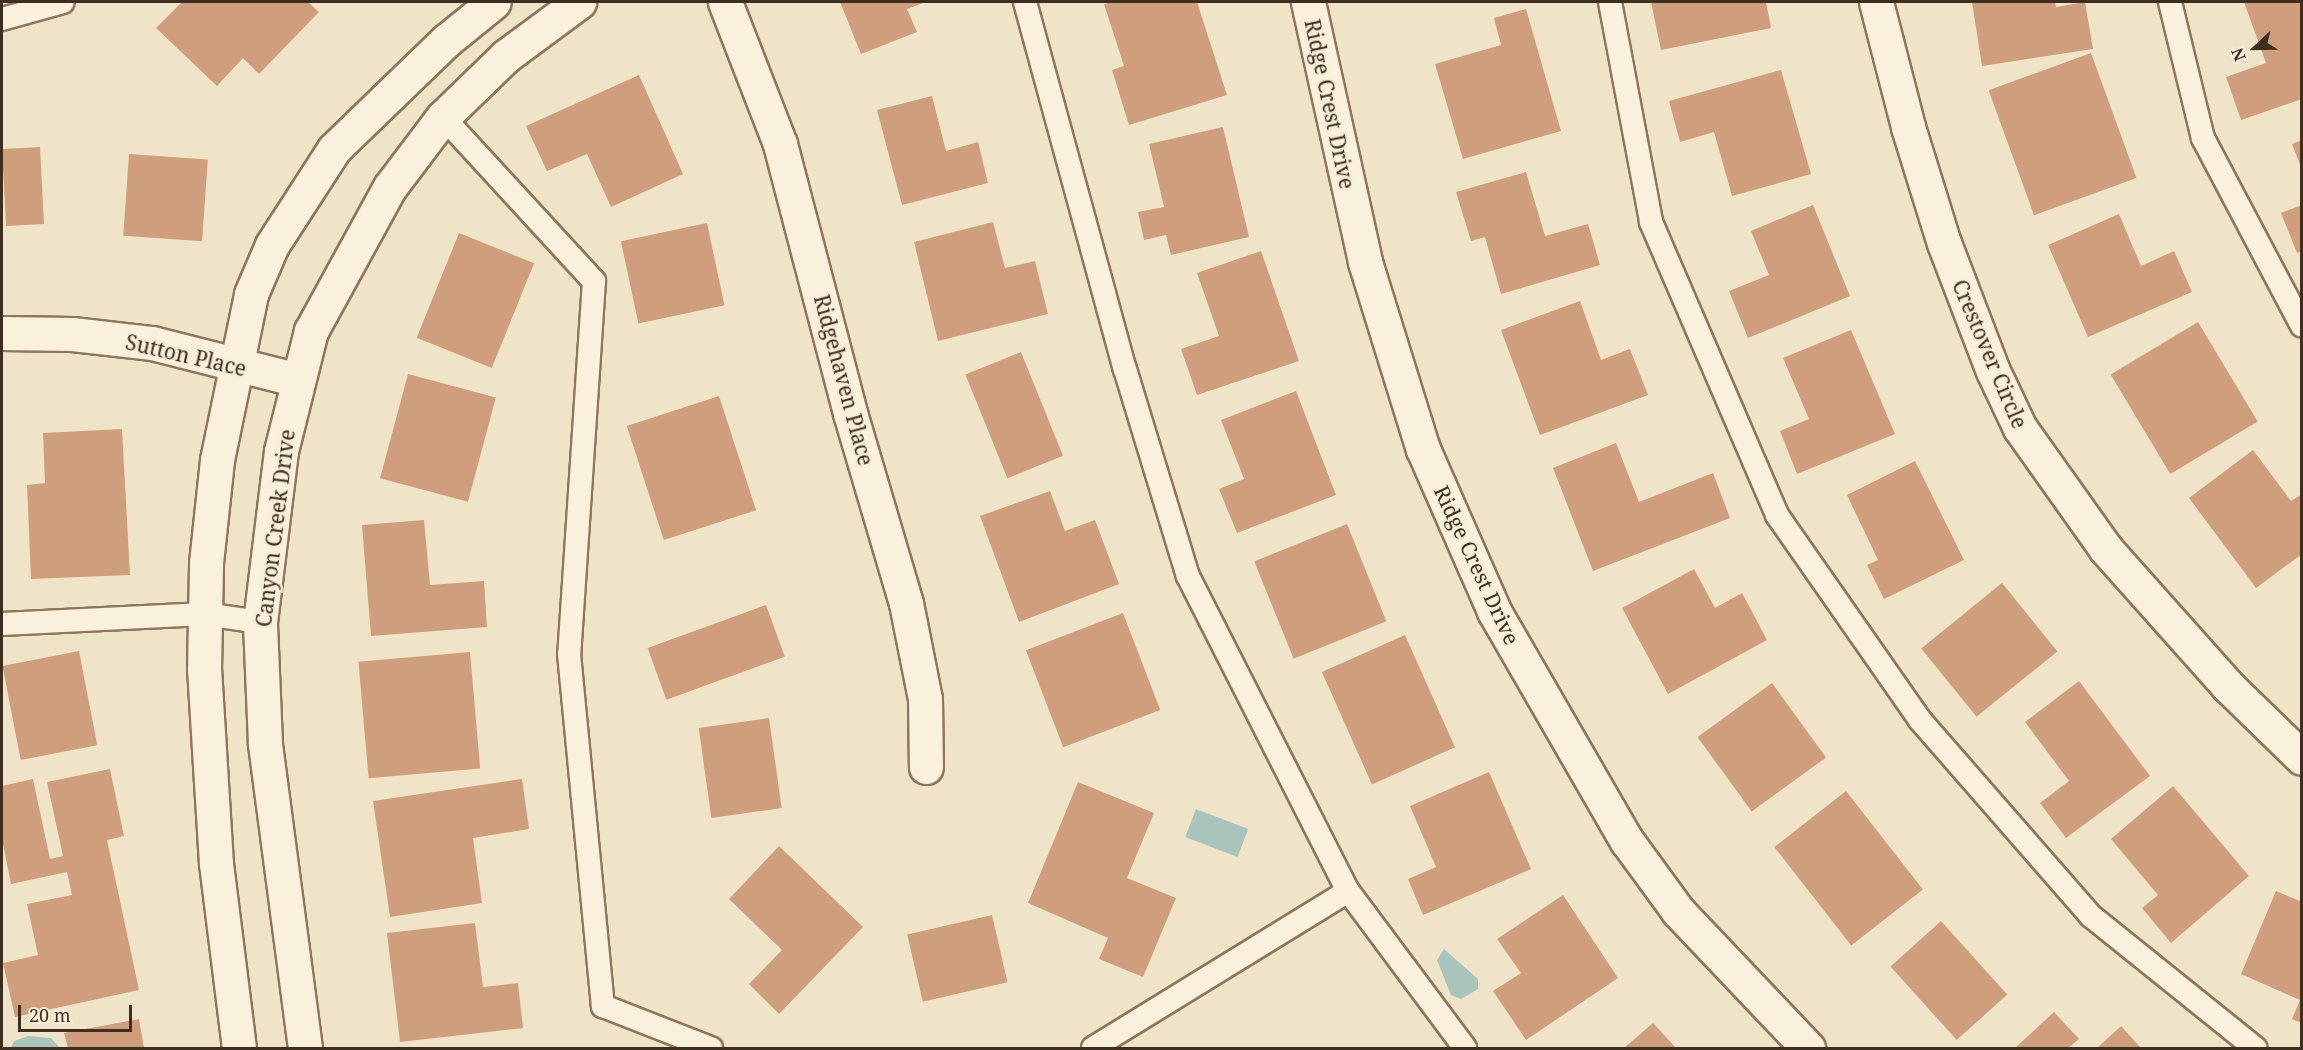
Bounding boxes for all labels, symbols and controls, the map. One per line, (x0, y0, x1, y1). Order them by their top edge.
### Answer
street label: Ridge Crest Drive (1300, 17, 1360, 191)
north arrow (2225, 18, 2285, 78)
text: N (2226, 45, 2251, 65)
street label: Crestover Circle (1947, 276, 2033, 432)
street label: Ridgehaven Place (809, 292, 879, 468)
street label: Sutton Place (123, 329, 249, 381)
street label: Canyon Creek Drive (250, 428, 300, 628)
street label: Ridge Crest Drive (1429, 481, 1525, 649)
scale bar (21, 993, 135, 1031)
text: 20 m (29, 1003, 71, 1027)

